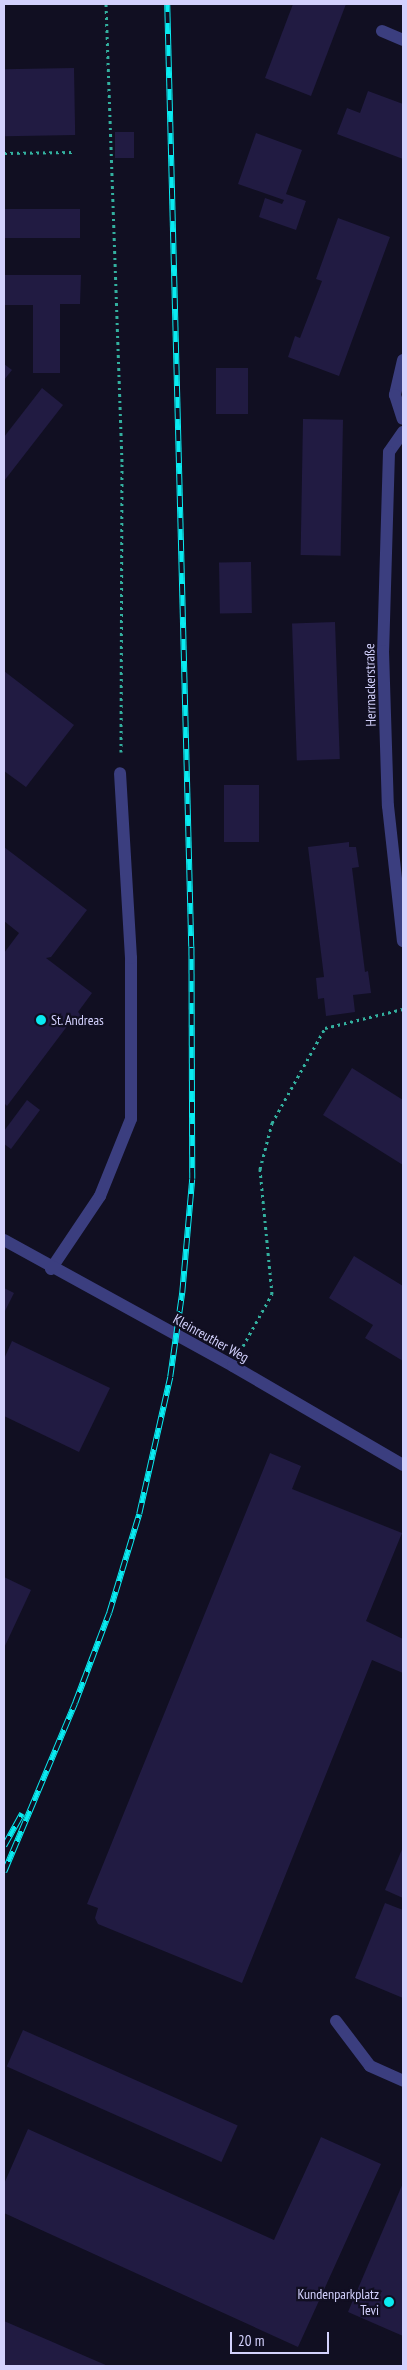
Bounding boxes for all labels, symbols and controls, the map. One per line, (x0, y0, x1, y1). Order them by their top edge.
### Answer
street label: Herrnackerstraße (361, 643, 379, 727)
place label: St. Andreas (51, 1012, 105, 1028)
marker: St. Andreas (35, 1014, 47, 1026)
street label: Kleinreuther Weg (170, 1310, 252, 1366)
place label: Kundenparkplatz Tevi (297, 2286, 379, 2318)
marker: Kundenparkplatz Tevi (383, 2296, 395, 2308)
scale bar (232, 2322, 331, 2354)
text: 20 m (238, 2331, 264, 2350)

